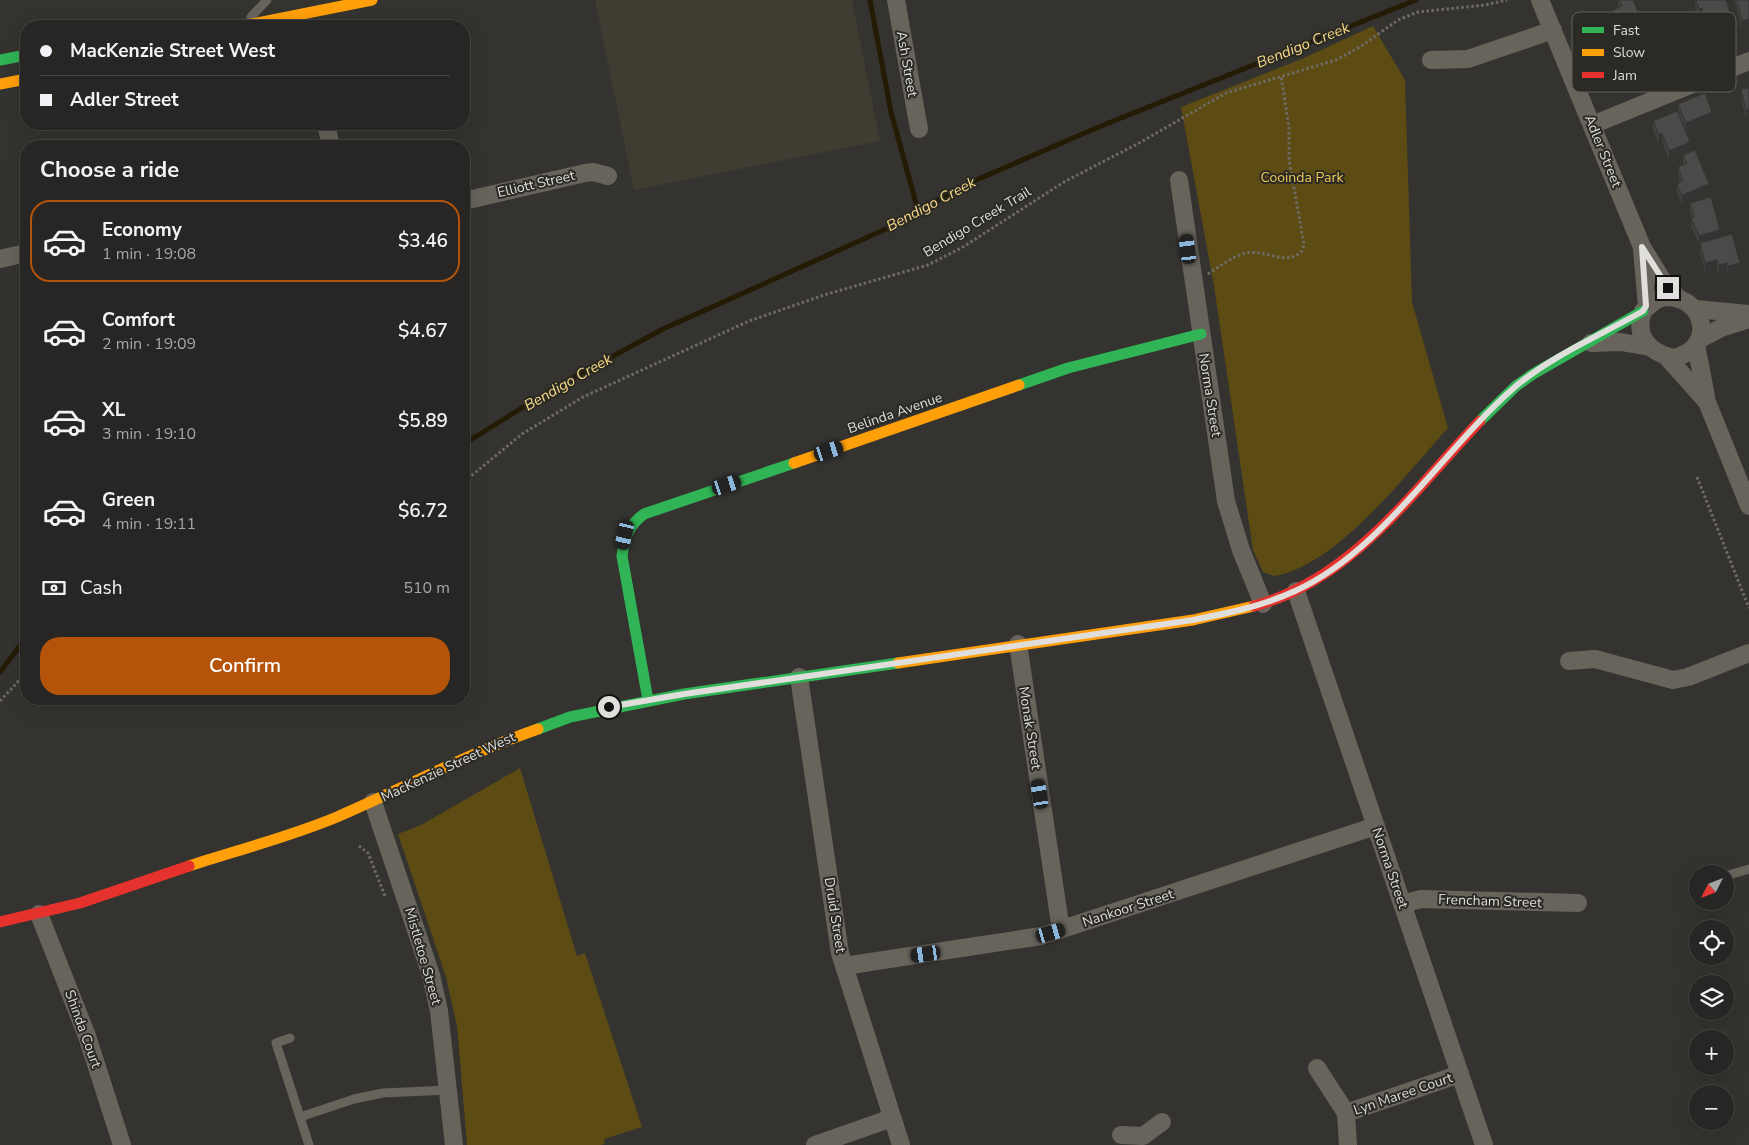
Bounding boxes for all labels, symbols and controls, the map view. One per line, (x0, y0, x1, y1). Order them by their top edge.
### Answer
legend (1572, 12, 1736, 92)
water label: Bendigo Creek (1254, 17, 1353, 73)
text: Fast (1613, 21, 1639, 40)
street label: Ash Street (892, 30, 922, 99)
text: MacKenzie Street West (70, 38, 275, 64)
text: Slow (1613, 43, 1645, 62)
text: Jam (1612, 66, 1637, 85)
text: Adler Street (70, 87, 179, 113)
street label: Adler Street (1580, 112, 1626, 190)
text: Choose a ride (40, 155, 179, 185)
street label: Elliott Street (495, 166, 577, 202)
park label: Cooinda Park (1261, 168, 1344, 187)
water label: Bendigo Creek (883, 172, 980, 236)
street label: Bendigo Creek Trail (919, 182, 1035, 262)
text: Economy (102, 217, 182, 243)
icon: car (42, 219, 87, 264)
text: $3.46 (398, 228, 448, 254)
car (1178, 233, 1197, 265)
text: 1 min · 19:08 (102, 243, 196, 265)
route end (1657, 277, 1679, 299)
text: Comfort (102, 307, 175, 333)
icon: car (42, 309, 87, 354)
text: $4.67 (398, 318, 448, 344)
text: 2 min · 19:09 (102, 333, 196, 355)
water label: Bendigo Creek (520, 348, 616, 415)
street label: Norma Street (1194, 352, 1226, 438)
street label: Belinda Avenue (845, 388, 945, 438)
text: XL (102, 397, 125, 423)
icon: car (42, 399, 87, 444)
text: $5.89 (398, 408, 448, 434)
text: 3 min · 19:10 (102, 423, 196, 445)
car (812, 439, 845, 463)
car (710, 473, 743, 497)
text: Green (102, 487, 155, 513)
icon: car (42, 489, 87, 534)
text: $6.72 (398, 498, 448, 524)
text: 4 min · 19:11 (102, 513, 196, 535)
car (614, 519, 635, 551)
icon: cash (40, 574, 68, 602)
text: Cash (80, 575, 122, 601)
text: 510 m (403, 577, 450, 599)
button: Confirm (40, 637, 450, 695)
street label: Monak Street (1014, 685, 1046, 771)
route start (598, 696, 620, 718)
street label: MacKenzie Street West (378, 727, 518, 806)
car (1030, 778, 1049, 810)
street label: Norma Street (1367, 825, 1413, 911)
north arrow (1689, 865, 1734, 910)
map controls (1689, 865, 1734, 1130)
street label: Druid Street (820, 876, 850, 954)
street label: Nankoor Street (1080, 884, 1176, 932)
street label: Frencham Street (1438, 890, 1542, 912)
street label: Mistletoe Street (400, 905, 446, 1007)
button: locate (1689, 920, 1734, 965)
car (1034, 922, 1067, 944)
car (910, 944, 941, 964)
button: layers (1689, 975, 1734, 1020)
street label: Shinda Court (60, 987, 106, 1071)
button: + (1689, 1030, 1734, 1075)
street label: Lyn Maree Court (1351, 1068, 1455, 1120)
button: − (1689, 1085, 1734, 1130)

